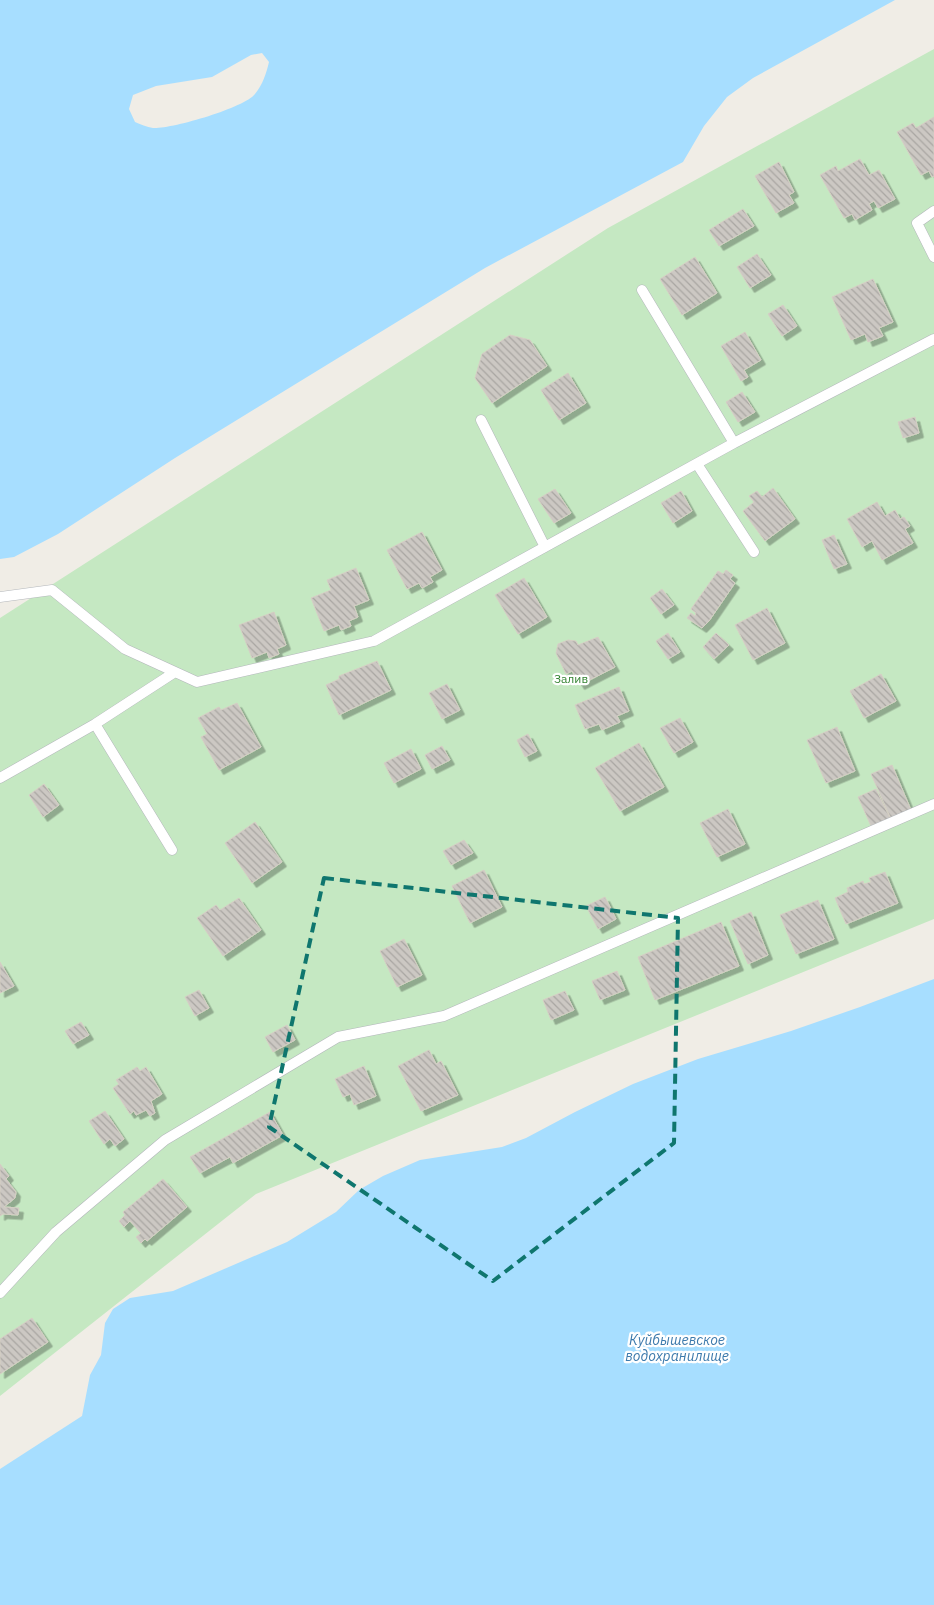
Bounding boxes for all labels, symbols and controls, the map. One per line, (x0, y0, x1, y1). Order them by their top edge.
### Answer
park label: Залив (554, 671, 588, 686)
water label: Куйбышевское водохранилище (625, 1331, 729, 1365)

